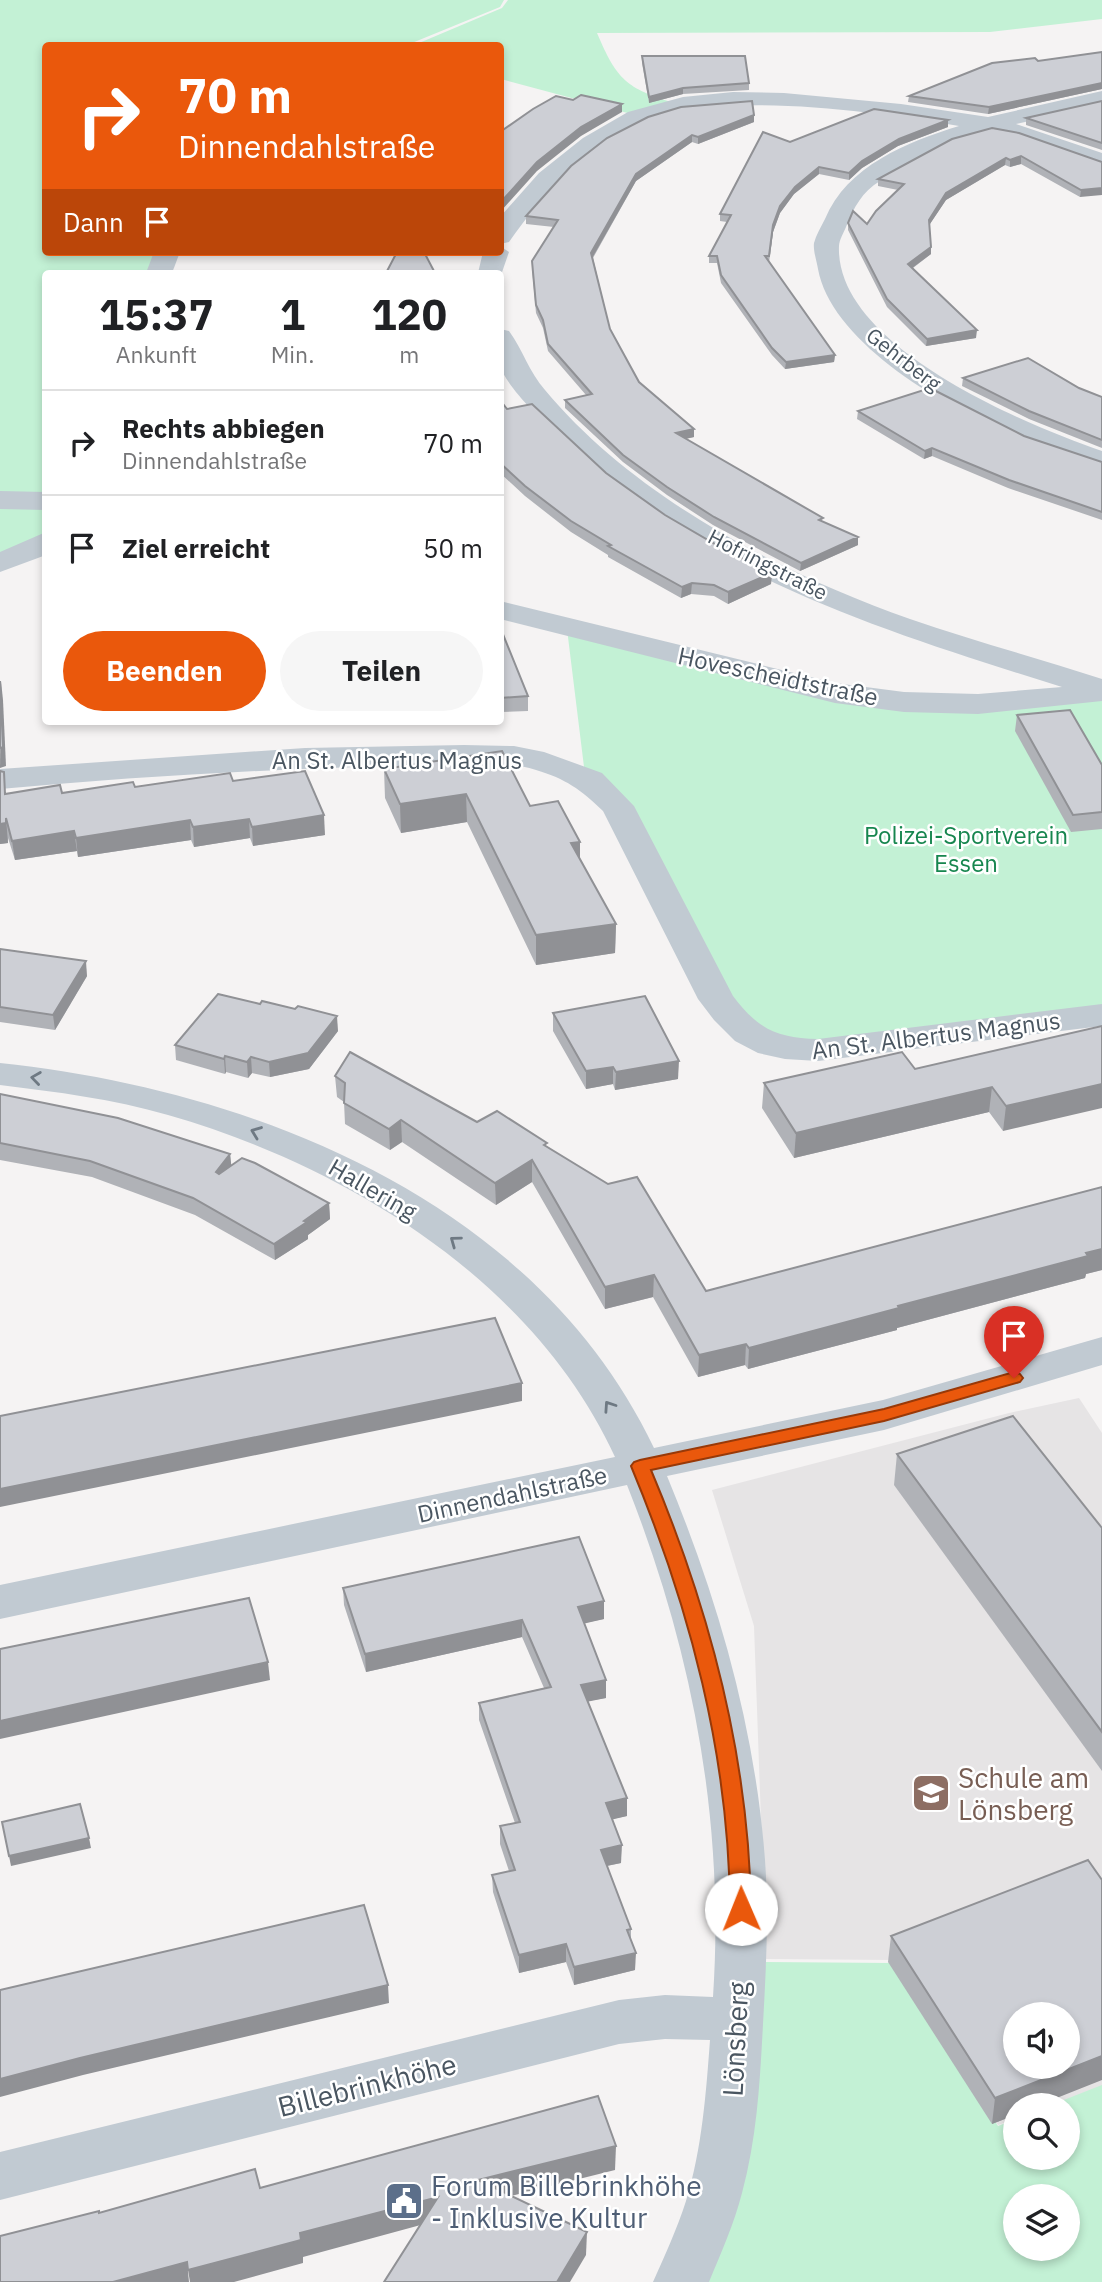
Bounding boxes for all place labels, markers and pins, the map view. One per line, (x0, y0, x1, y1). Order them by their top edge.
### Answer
pin (984, 1306, 1044, 1378)
place label: Schule am Lönsberg (958, 1759, 1089, 1828)
school or university icon: Schule am Lönsberg (910, 1772, 952, 1814)
place label: Forum Billebrinkhöhe - Inklusive Kultur (431, 2167, 702, 2236)
public building icon: Forum Billebrinkhöhe - Inklusive Kultur (383, 2180, 425, 2222)

